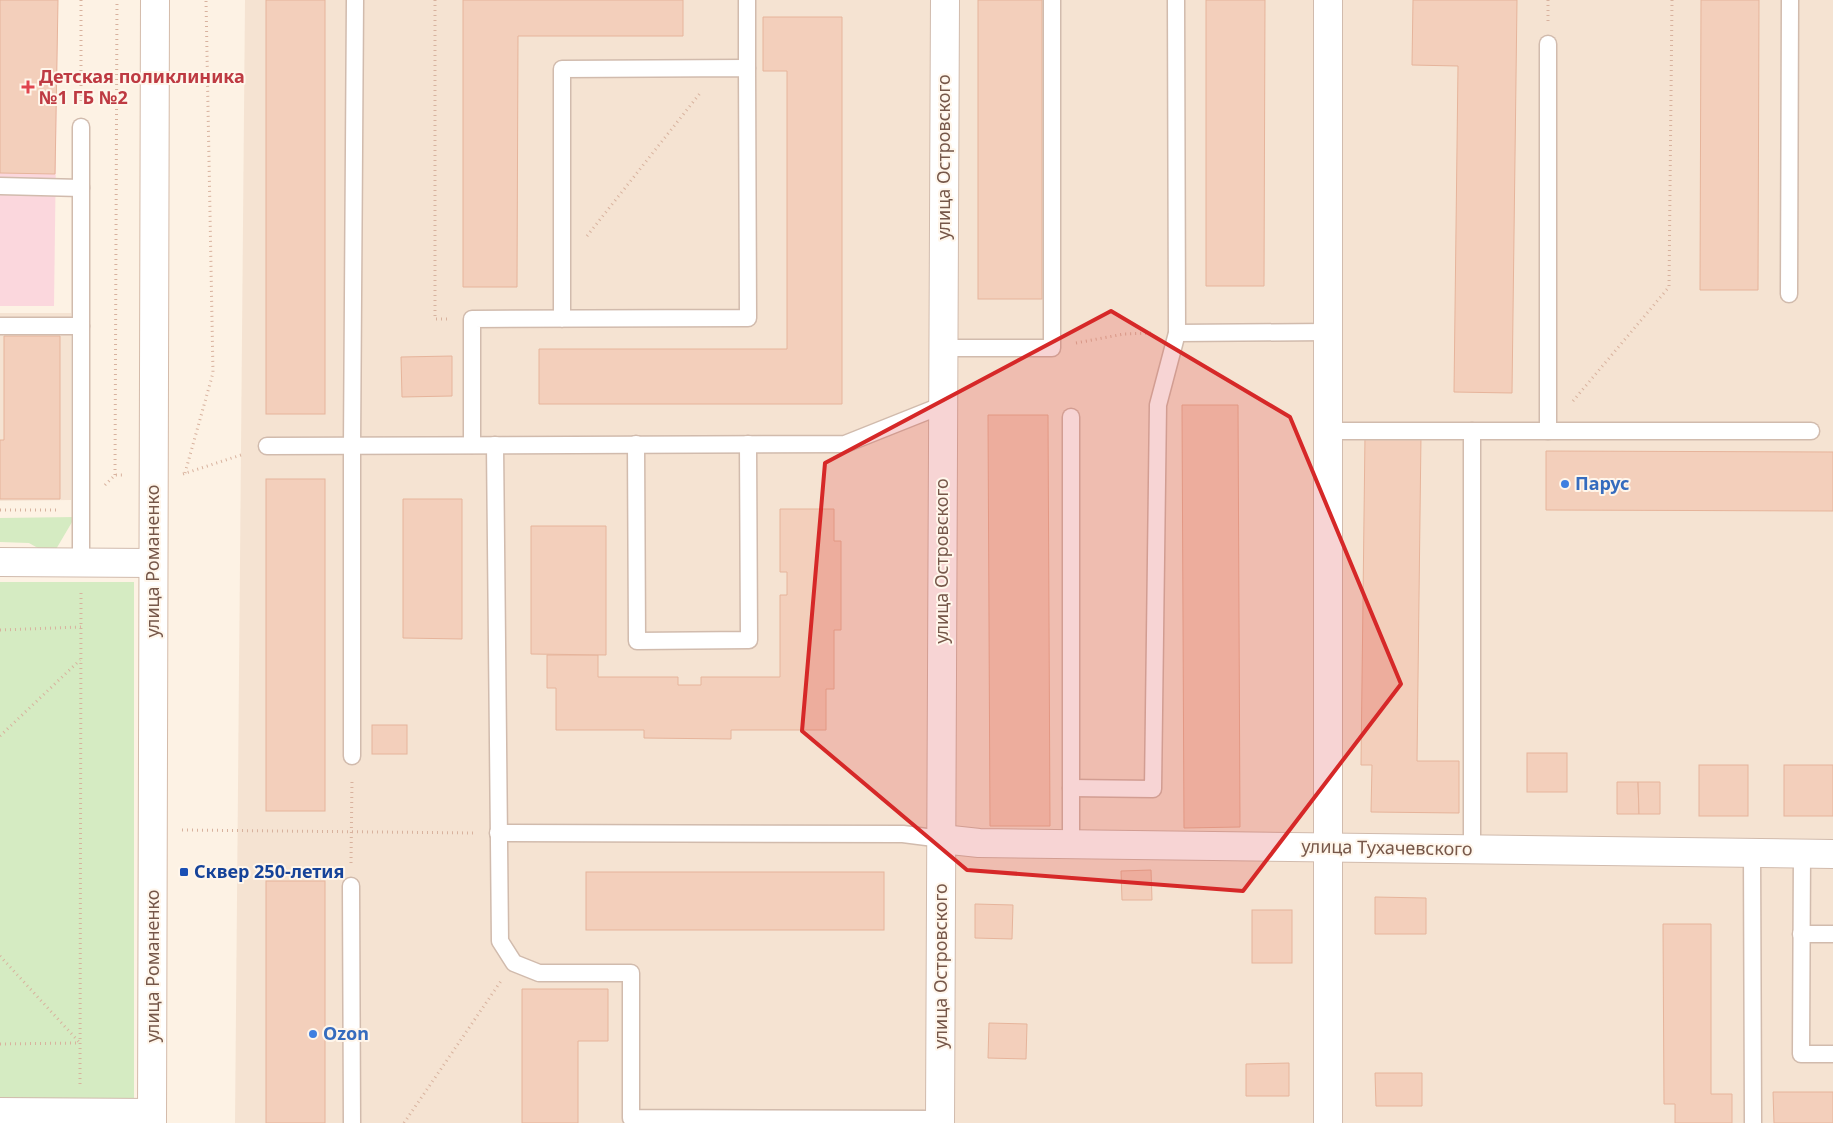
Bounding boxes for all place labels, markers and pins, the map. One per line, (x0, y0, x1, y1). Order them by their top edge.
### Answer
place label: Детская поликлиника №1 ГБ №2 (39, 64, 245, 109)
marker: Детская поликлиника №1 ГБ №2 (21, 80, 35, 94)
place label: Парус (1575, 471, 1630, 495)
marker: Парус (1559, 478, 1571, 490)
place label: Сквер 250-летия (194, 859, 344, 883)
marker: Сквер 250-летия (178, 866, 190, 878)
place label: Ozon (323, 1021, 369, 1045)
marker: Ozon (307, 1028, 319, 1040)

